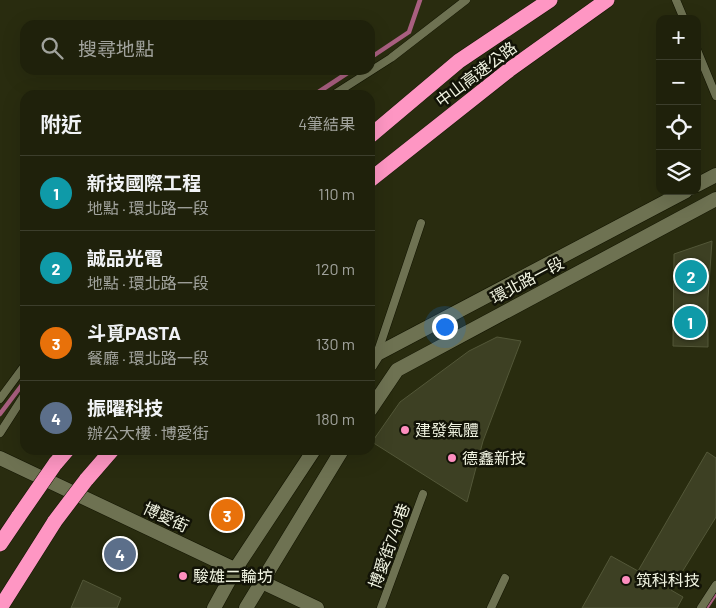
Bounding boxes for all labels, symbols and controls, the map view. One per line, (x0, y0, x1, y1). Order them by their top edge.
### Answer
map controls (656, 15, 701, 195)
button: + (656, 15, 701, 60)
search box (20, 20, 375, 75)
icon: search (38, 34, 66, 62)
text: 搜尋地點 (78, 37, 154, 60)
street label: 中山高速公路 (432, 37, 520, 110)
button: − (656, 60, 701, 105)
button: locate (656, 105, 701, 150)
text: 附近 (40, 111, 82, 136)
text: 4筆結果 (298, 114, 355, 133)
button: layers (656, 150, 701, 195)
text: 新技國際工程 (87, 171, 201, 194)
text: 1 (53, 184, 59, 203)
text: 110 m (318, 184, 355, 203)
text: 地點 · 環北路一段 (87, 198, 209, 217)
text: 誠品光電 (87, 246, 163, 269)
street label: 環北路一段 (487, 252, 567, 307)
pin: 2 (675, 257, 707, 295)
text: 2 (52, 259, 60, 278)
text: 120 m (315, 259, 355, 278)
text: 地點 · 環北路一段 (87, 273, 209, 292)
pin: 1 (674, 303, 706, 341)
your location (432, 314, 458, 340)
text: 斗覓PASTA (87, 321, 181, 344)
text: 3 (52, 334, 60, 353)
text: 130 m (316, 334, 355, 353)
text: 餐廳 · 環北路一段 (87, 348, 209, 367)
text: 振曜科技 (87, 396, 163, 419)
text: 4 (51, 409, 61, 428)
text: 180 m (316, 409, 355, 428)
place label: 建發氣體 (415, 420, 479, 439)
text: 辦公大樓 · 博愛街 (87, 423, 209, 442)
marker: 建發氣體 (399, 424, 411, 436)
place label: 德鑫新技 (462, 448, 526, 467)
marker: 德鑫新技 (446, 452, 458, 464)
pin: 3 (211, 496, 243, 534)
street label: 博愛街 (140, 498, 192, 535)
street label: 博愛街740巷 (364, 501, 413, 591)
pin: 4 (104, 535, 136, 573)
place label: 駿雄二輪坊 (193, 566, 273, 585)
marker: 駿雄二輪坊 (177, 570, 189, 582)
place label: 筑科科技 (636, 570, 700, 589)
marker: 筑科科技 (620, 574, 632, 586)

